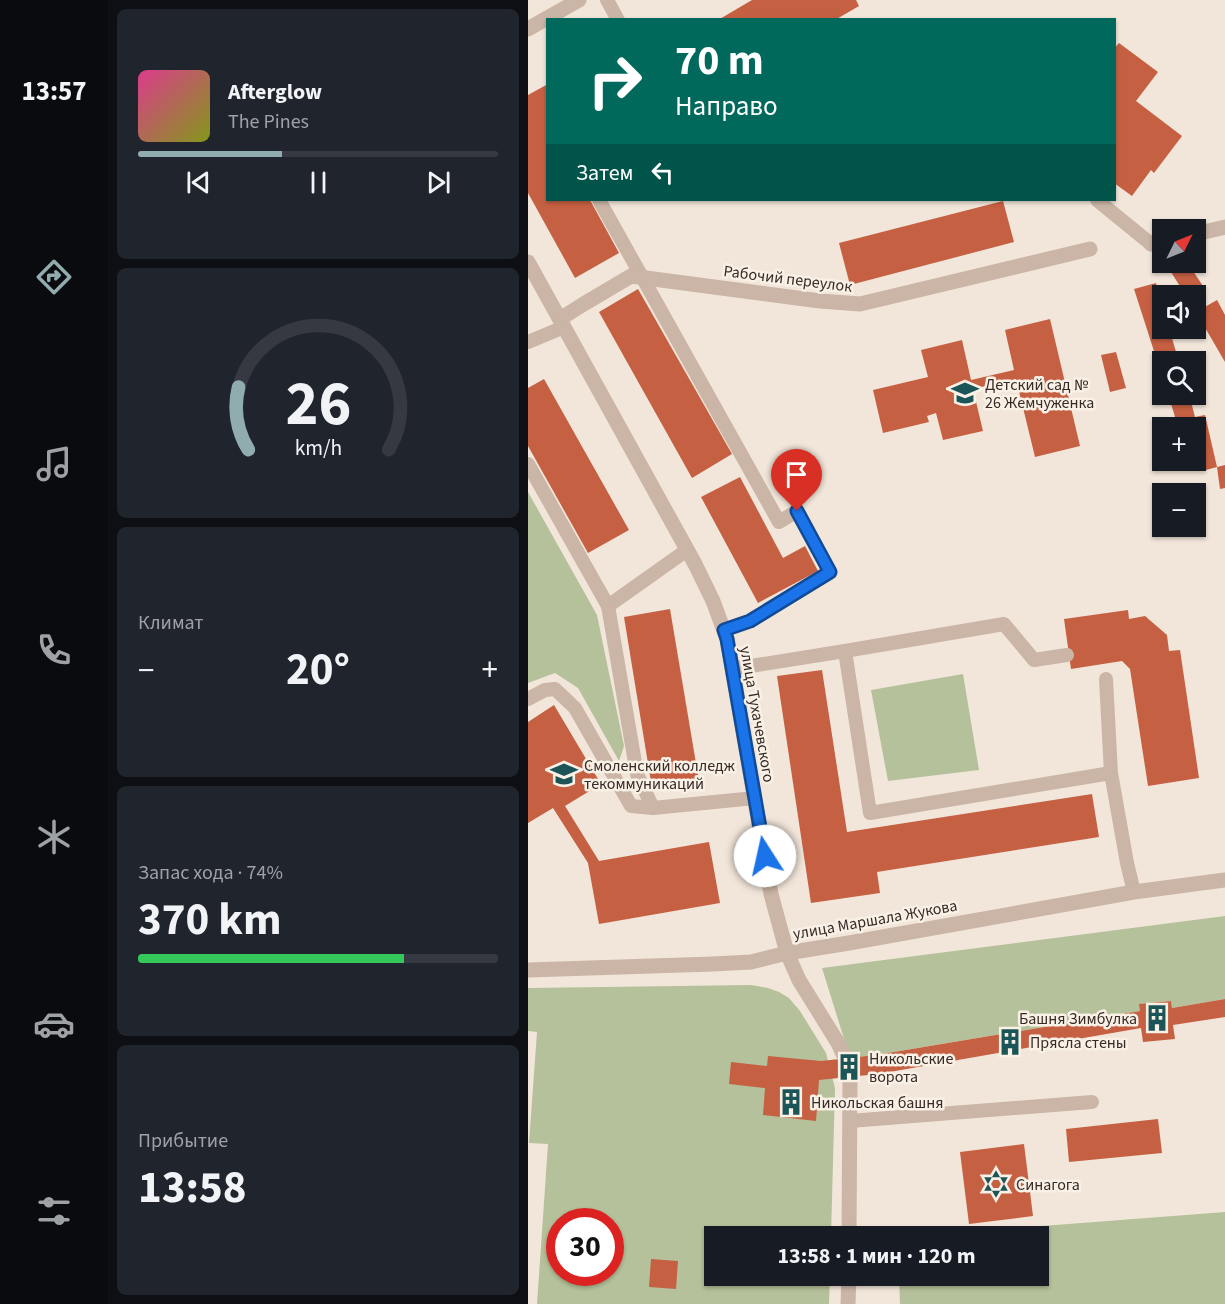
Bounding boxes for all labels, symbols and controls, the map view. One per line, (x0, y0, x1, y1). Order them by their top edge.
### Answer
text: 70 m (675, 31, 764, 91)
icon: right (576, 42, 654, 120)
text: 13:57 (21, 72, 87, 111)
text: Afterglow (228, 76, 322, 108)
text: Направо (675, 87, 778, 126)
text: The Pines (228, 108, 309, 136)
icon: left (646, 156, 679, 189)
text: Затем (576, 157, 634, 189)
icon: previous (182, 166, 215, 199)
icon: pause (302, 166, 335, 199)
icon: next (422, 166, 455, 199)
north arrow (1152, 219, 1206, 273)
map controls (1152, 219, 1206, 537)
icon: directions (33, 256, 75, 298)
street label: Рабочий переулок (722, 260, 854, 298)
button: sound (1152, 285, 1206, 339)
button: search (1152, 351, 1206, 405)
text: 26 (285, 360, 351, 449)
place label: Детский сад № 26 Жемчуженка (985, 374, 1094, 414)
school or university icon: Детский сад № 26 Жемчуженка (950, 378, 980, 408)
button: + (1152, 417, 1206, 471)
text: km/h (294, 433, 342, 464)
icon: music (33, 443, 75, 485)
pin (771, 449, 822, 511)
icon: arrive (780, 458, 813, 491)
button: − (1152, 483, 1206, 537)
text: Климат (138, 609, 204, 637)
icon: phone (33, 629, 75, 671)
text: 20° (286, 638, 350, 702)
street label: улица Тухачевского (734, 644, 780, 784)
text: − (138, 647, 154, 694)
text: + (482, 647, 498, 694)
place label: Смоленский колледж текоммуникаций (584, 755, 735, 795)
school or university icon: Смоленский колледж текоммуникаций (549, 759, 579, 789)
icon: climate (33, 816, 75, 858)
position arrow (733, 824, 797, 888)
text: Запас хода · 74% (138, 859, 283, 887)
text: 370 km (138, 888, 282, 952)
street label: улица Маршала Жукова (791, 895, 959, 945)
icon: car (33, 1003, 75, 1045)
building icon: Башня Зимбулка (1142, 1003, 1172, 1033)
place label: Башня Зимбулка (1019, 1008, 1137, 1030)
building icon: Прясла стены (995, 1027, 1025, 1057)
place label: Прясла стены (1030, 1032, 1127, 1054)
place label: Никольские ворота (869, 1048, 953, 1088)
building icon: Никольские ворота (834, 1052, 864, 1082)
building icon: Никольская башня (776, 1087, 806, 1117)
place label: Никольская башня (811, 1092, 944, 1114)
text: Прибытие (138, 1127, 228, 1155)
text: 13:58 (138, 1156, 247, 1220)
synagogue icon: Синагога (981, 1169, 1011, 1199)
place label: Синагога (1016, 1174, 1080, 1196)
icon: filters (33, 1190, 75, 1232)
speed limit sign: 30 (546, 1208, 624, 1286)
text: 13:58 · 1 мин · 120 m (777, 1240, 976, 1272)

